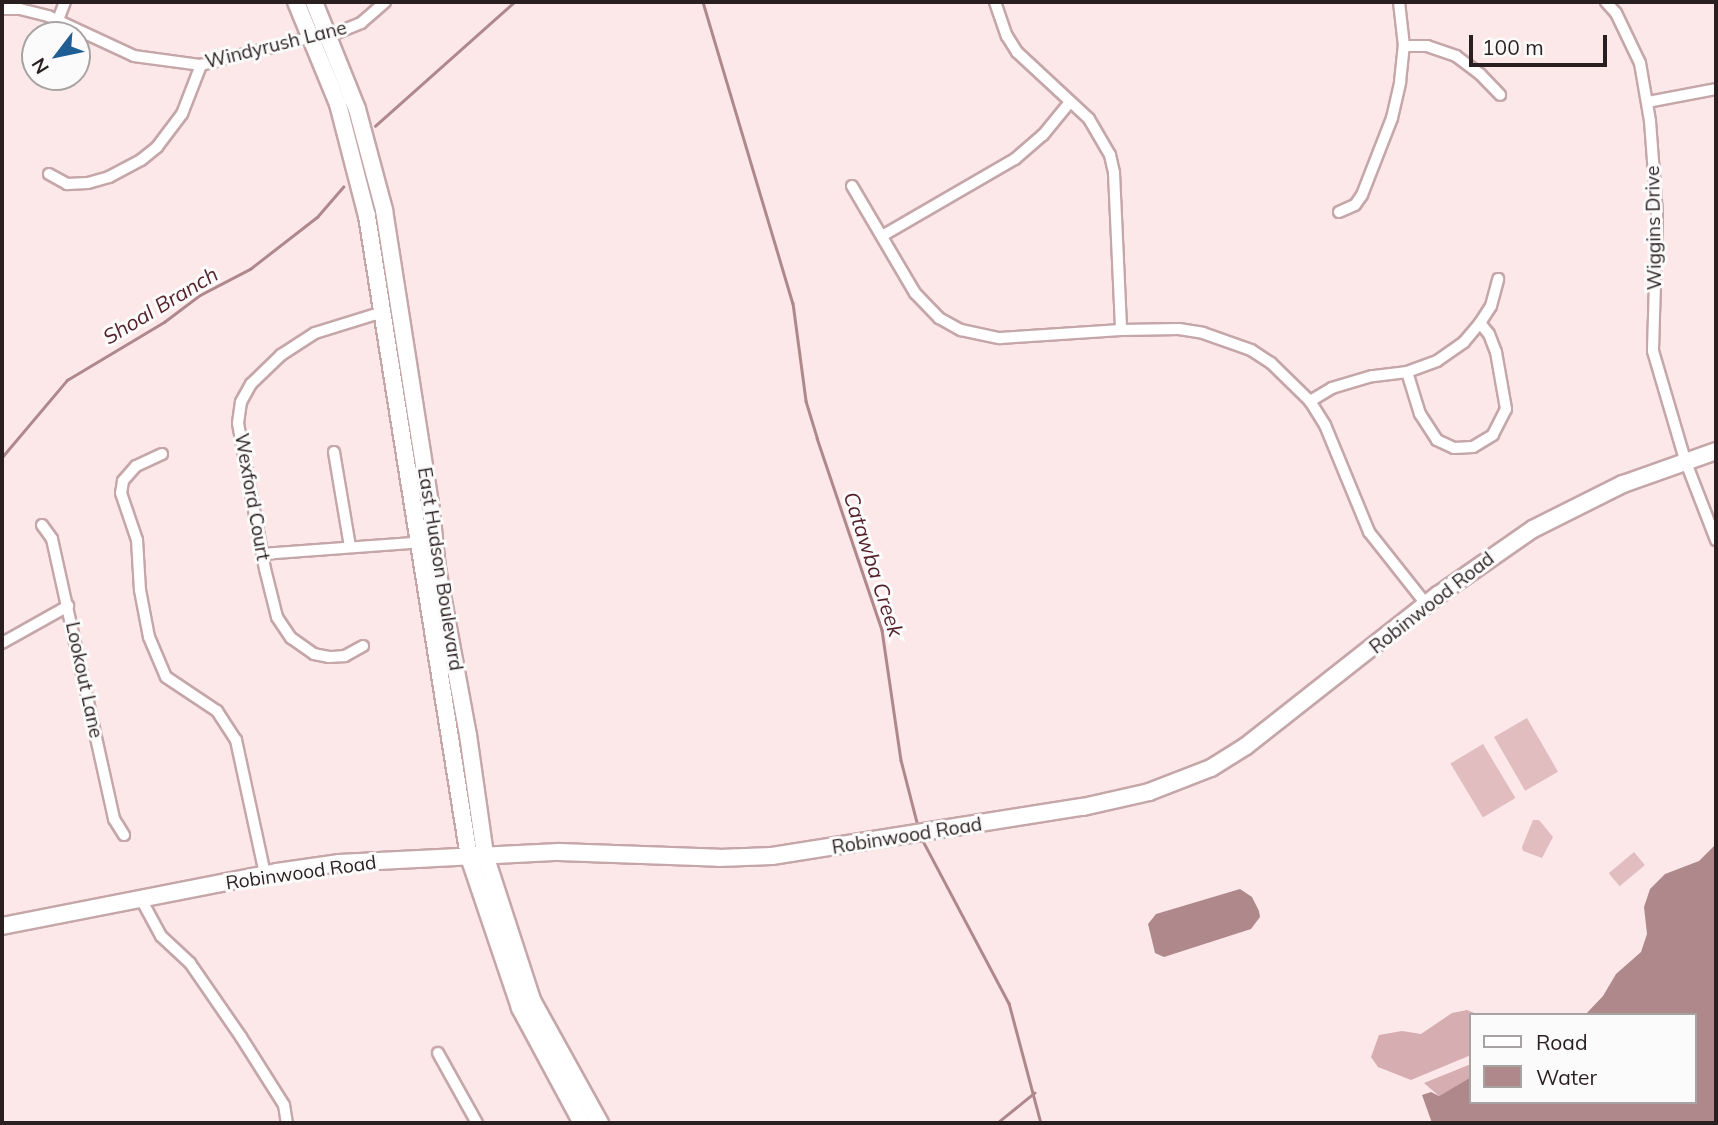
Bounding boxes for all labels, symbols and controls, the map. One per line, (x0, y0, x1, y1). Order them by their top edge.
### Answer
street label: Windyrush Lane (203, 16, 349, 74)
north arrow (21, 21, 91, 91)
scale bar (1473, 21, 1611, 65)
text: 100 m (1482, 34, 1544, 60)
text: N (26, 54, 54, 79)
street label: Wiggins Drive (1642, 166, 1666, 290)
water label: Shoal Branch (98, 261, 222, 349)
street label: Wexford Court (230, 432, 274, 562)
street label: East Hudson Boulevard (413, 466, 467, 672)
water label: Catawba Creek (839, 488, 909, 640)
street label: Robinwood Road (1365, 547, 1499, 659)
street label: Lookout Lane (61, 620, 107, 740)
street label: Robinwood Road (830, 813, 984, 859)
street label: Robinwood Road (224, 851, 378, 895)
legend (1470, 1013, 1697, 1104)
text: Road (1536, 1029, 1587, 1055)
text: Water (1536, 1064, 1597, 1090)

